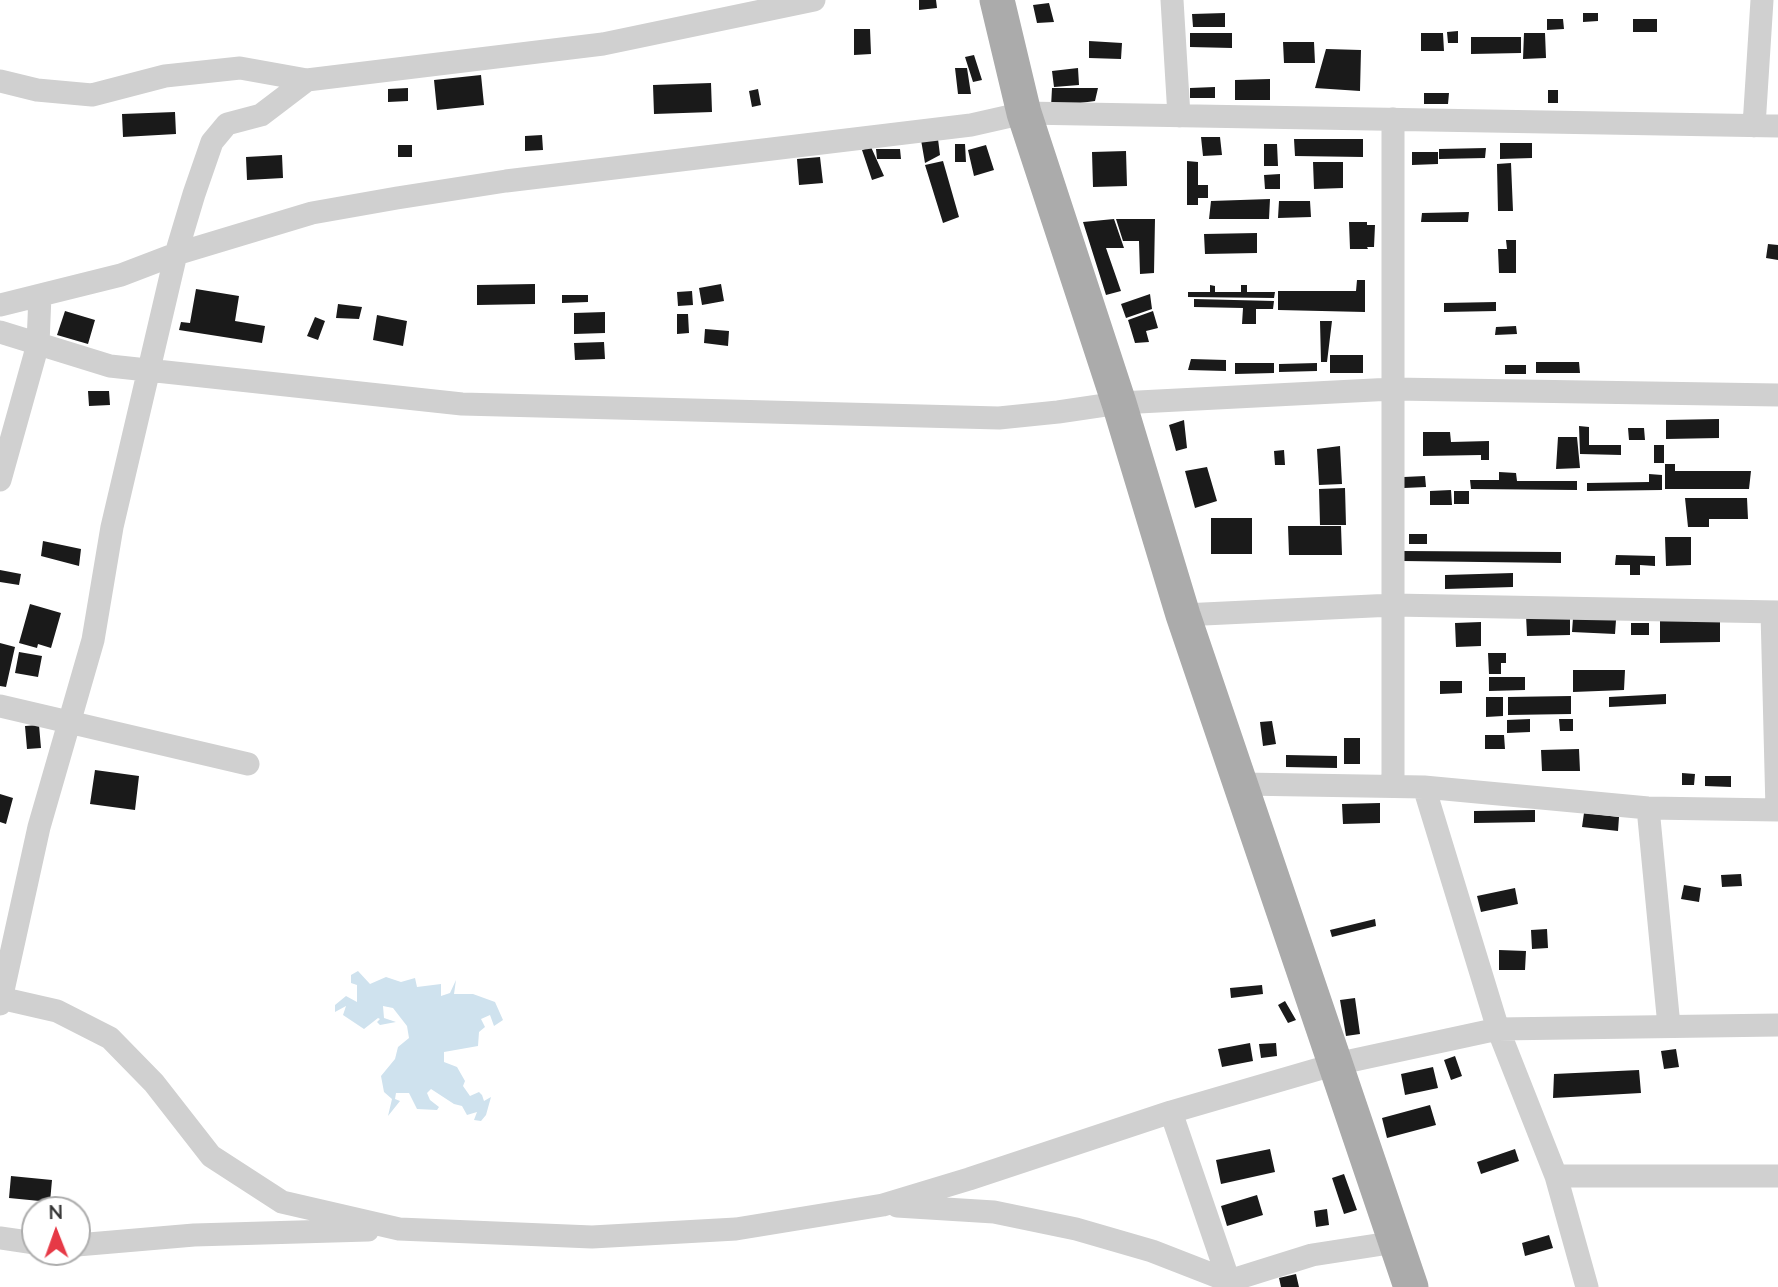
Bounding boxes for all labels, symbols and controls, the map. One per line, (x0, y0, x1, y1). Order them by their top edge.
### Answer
north arrow (21, 1196, 91, 1266)
text: N (48, 1200, 63, 1223)

